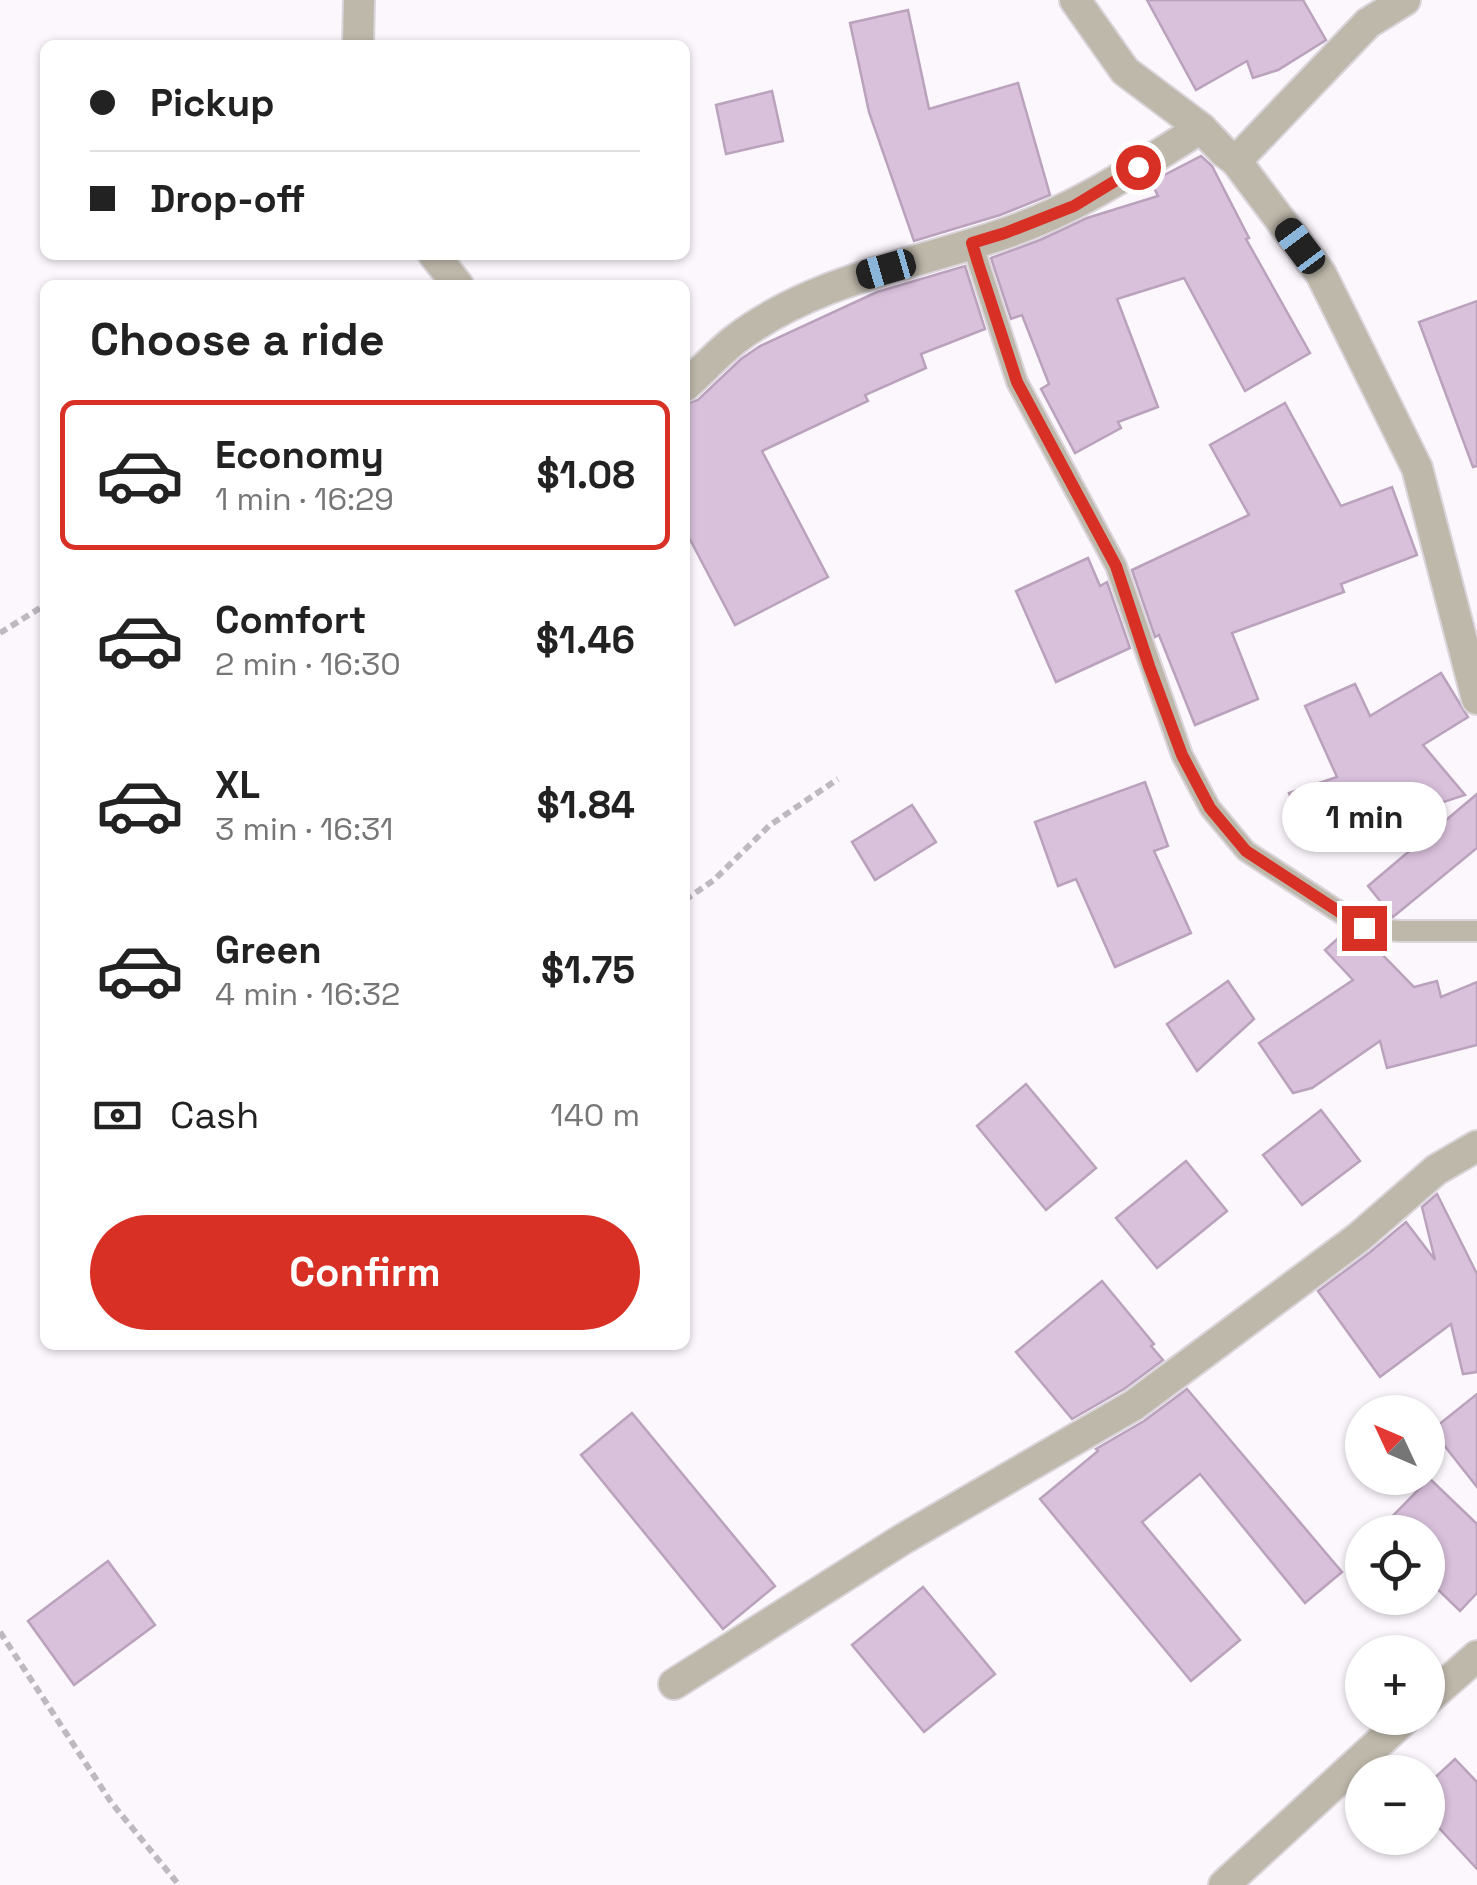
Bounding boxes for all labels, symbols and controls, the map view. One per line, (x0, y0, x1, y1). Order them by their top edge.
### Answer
text: Pickup (150, 79, 274, 127)
route start (1116, 145, 1161, 190)
text: Drop-off (150, 175, 305, 223)
car (1270, 213, 1330, 279)
car (853, 246, 919, 292)
text: Choose a ride (90, 311, 385, 368)
icon: car (95, 430, 185, 520)
text: Economy (215, 431, 384, 479)
text: $1.08 (537, 451, 635, 499)
text: 1 min · 16:29 (215, 479, 394, 519)
icon: car (95, 595, 185, 685)
text: Comfort (215, 596, 366, 644)
text: $1.46 (536, 616, 635, 664)
text: 2 min · 16:30 (215, 644, 401, 684)
icon: car (95, 760, 185, 850)
text: XL (215, 761, 260, 809)
text: $1.84 (537, 781, 635, 829)
callout: 1 min (1282, 783, 1446, 853)
text: 1 min (1325, 797, 1404, 837)
text: 3 min · 16:31 (215, 809, 393, 849)
route end (1342, 906, 1387, 951)
icon: car (95, 925, 185, 1015)
text: Green (215, 926, 322, 974)
text: $1.75 (541, 946, 635, 994)
text: 4 min · 16:32 (215, 974, 400, 1014)
icon: cash (90, 1088, 145, 1143)
text: Cash (170, 1091, 259, 1139)
text: 140 m (550, 1095, 640, 1135)
button: Confirm (90, 1215, 640, 1330)
north arrow (1345, 1395, 1445, 1495)
map controls (1345, 1395, 1445, 1855)
button: locate (1345, 1515, 1445, 1615)
button: + (1345, 1635, 1445, 1735)
button: − (1345, 1755, 1445, 1855)

